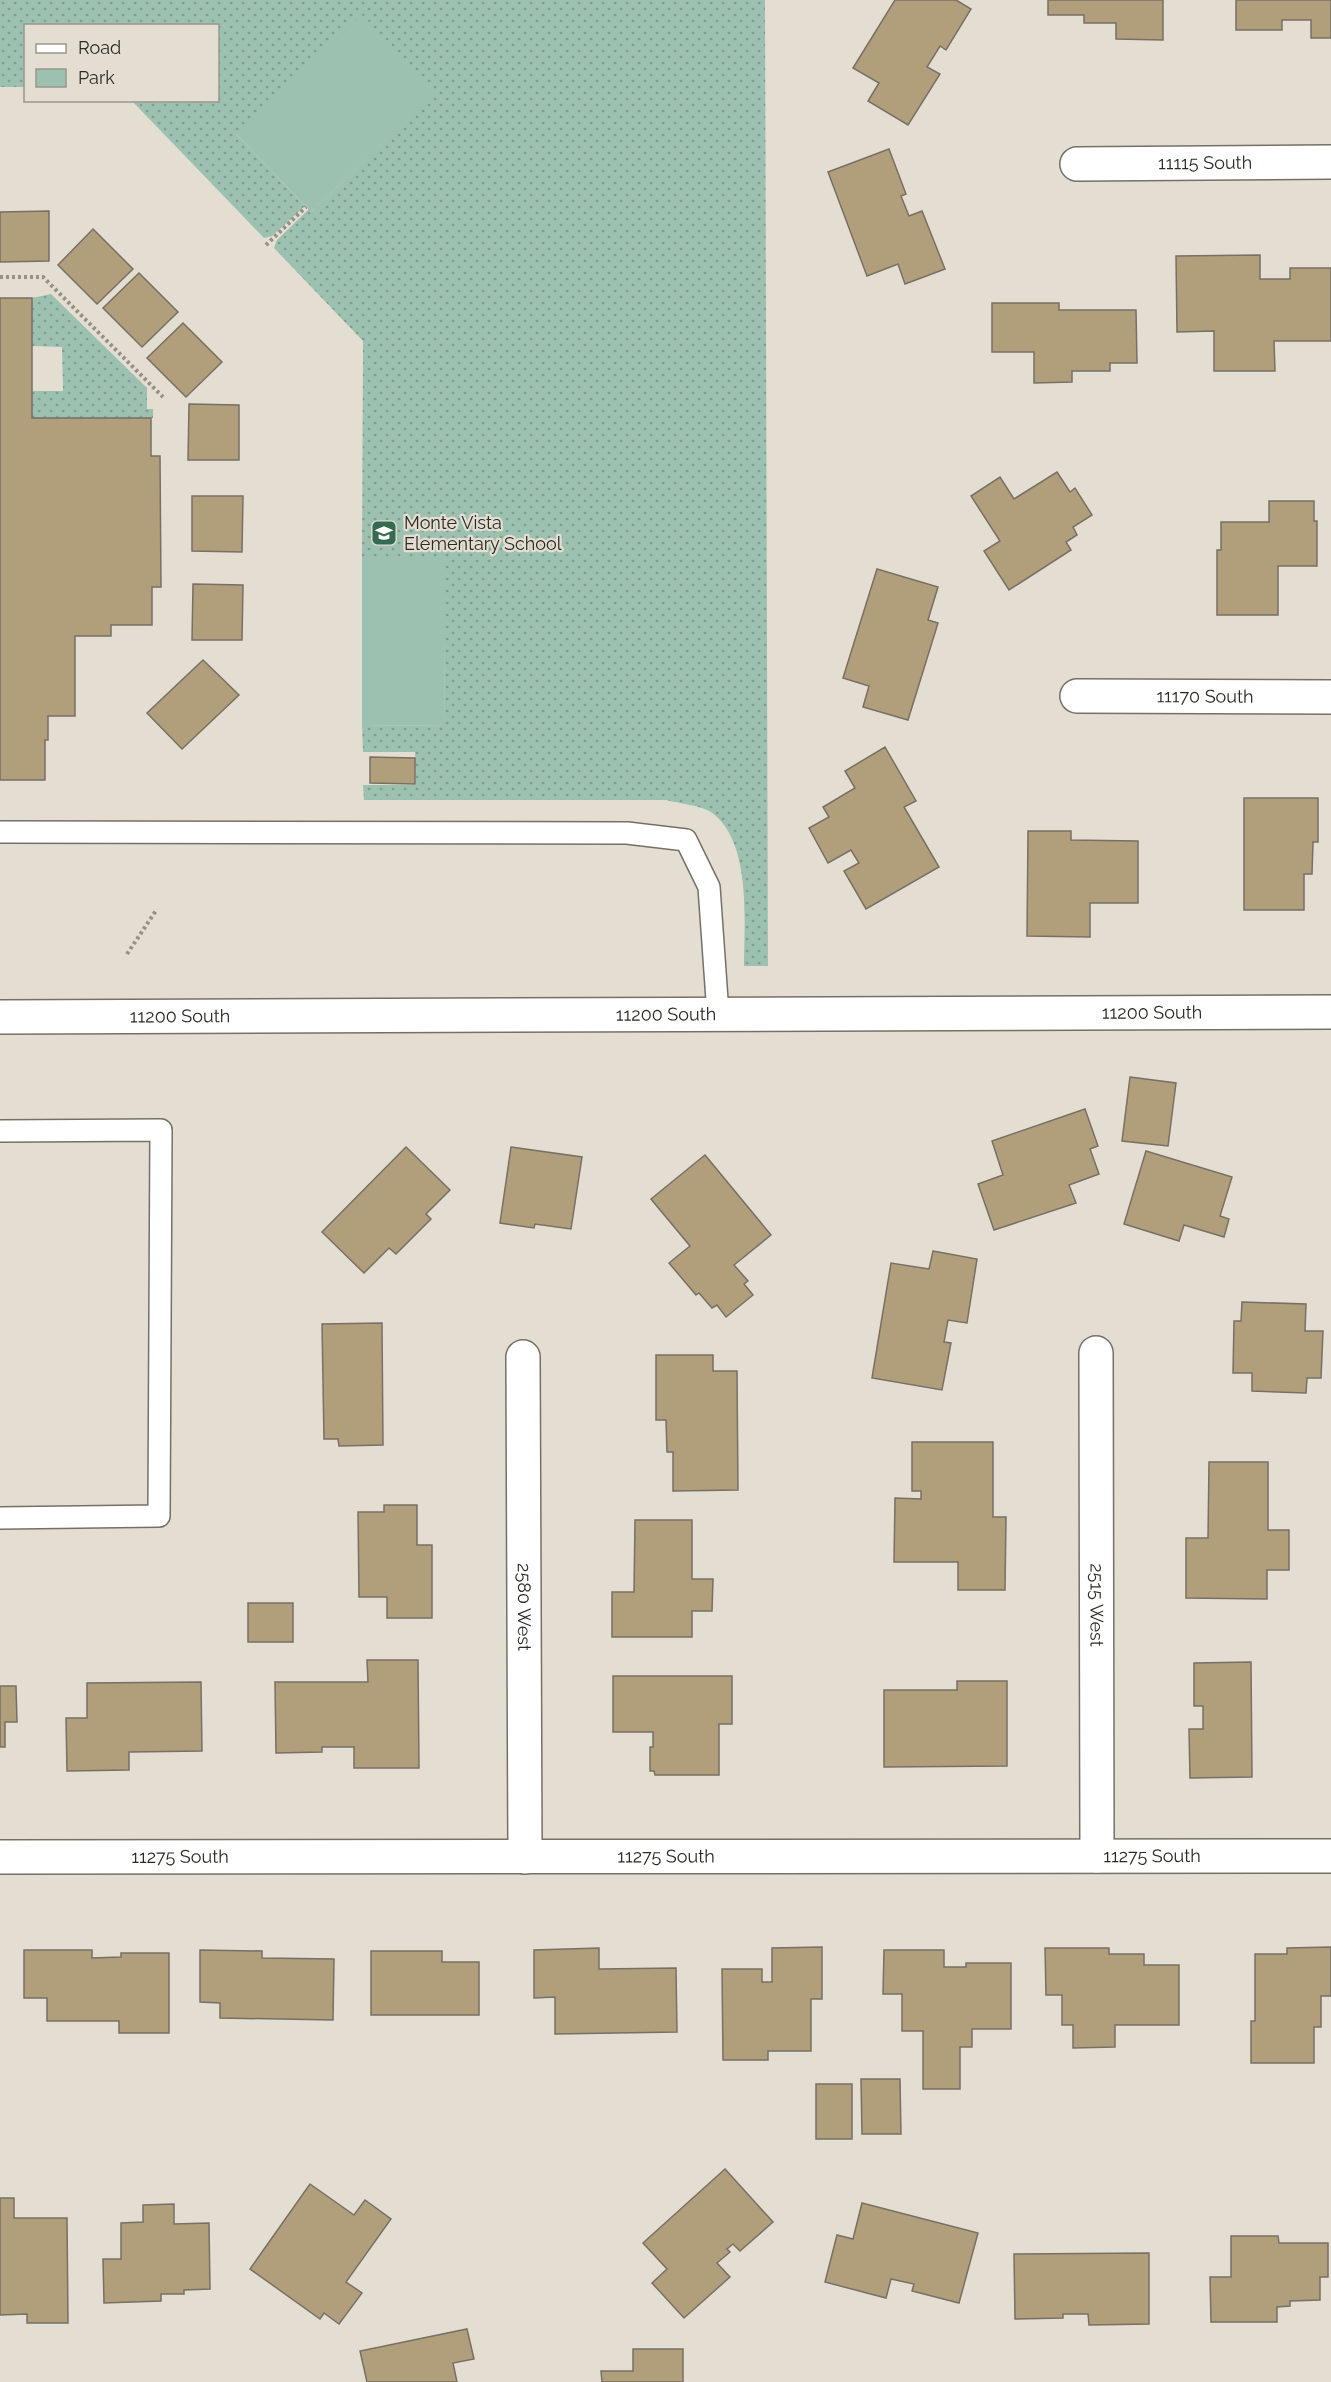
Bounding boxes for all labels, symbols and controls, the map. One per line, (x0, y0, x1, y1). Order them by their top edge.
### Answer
legend (24, 24, 219, 102)
text: Road (78, 37, 121, 58)
text: Park (78, 67, 115, 88)
street label: 11115 South (1158, 152, 1252, 173)
place label: Monte Vista Elementary School (404, 512, 562, 554)
school or university icon: Monte Vista Elementary School (369, 518, 399, 548)
street label: 11170 South (1156, 685, 1254, 707)
street label: 11200 South (1102, 1001, 1202, 1023)
street label: 11200 South (616, 1003, 716, 1025)
street label: 11200 South (130, 1005, 230, 1027)
street label: 2580 West (514, 1563, 535, 1651)
street label: 2515 West (1086, 1563, 1108, 1647)
street label: 11275 South (617, 1845, 715, 1867)
street label: 11275 South (1103, 1845, 1201, 1866)
street label: 11275 South (131, 1846, 229, 1867)

